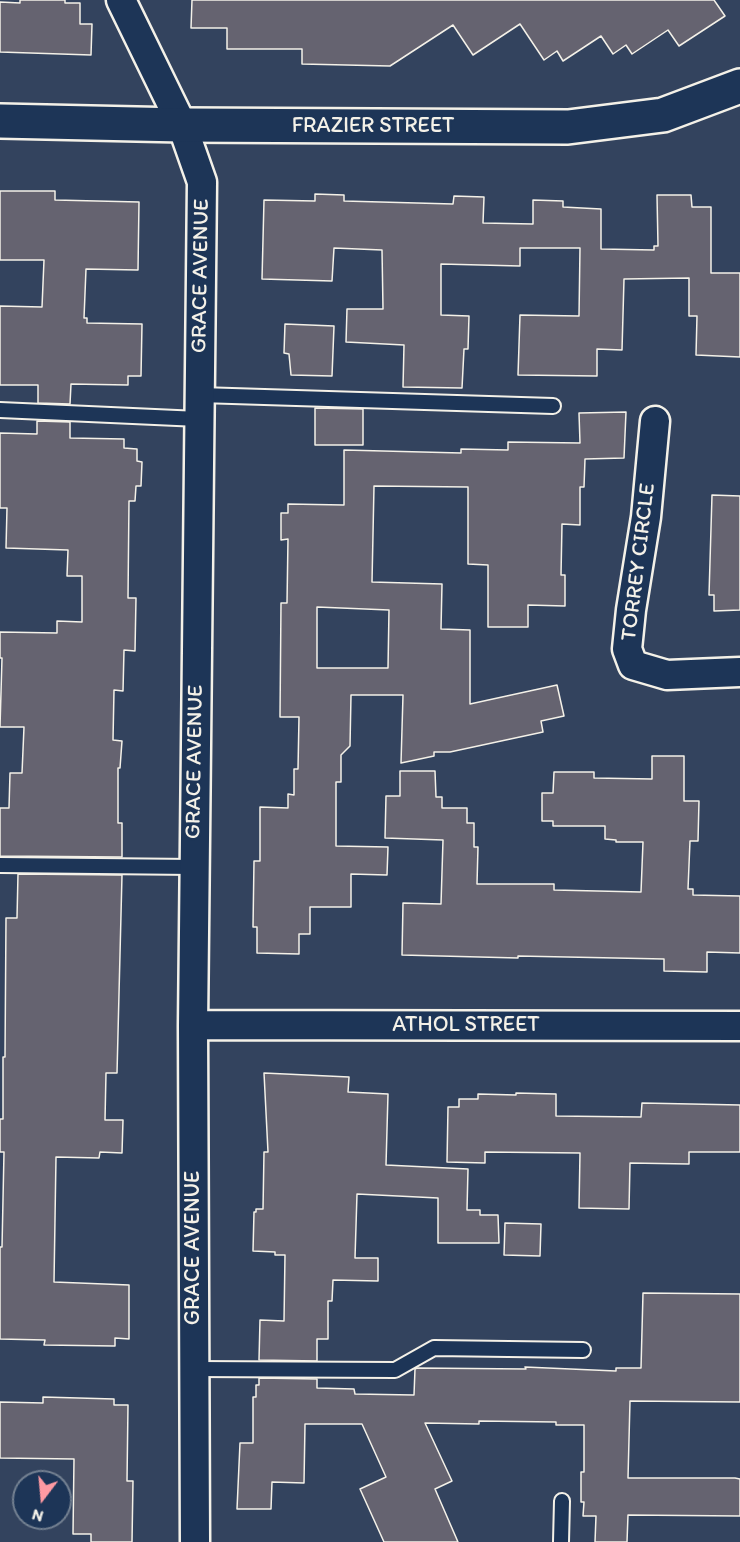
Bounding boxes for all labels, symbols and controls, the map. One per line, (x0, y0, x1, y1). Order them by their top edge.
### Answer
street label: FRAZIER STREET (292, 113, 454, 139)
street label: GRACE AVENUE (186, 199, 216, 353)
street label: TORREY CIRCLE (616, 482, 662, 642)
street label: GRACE AVENUE (180, 685, 210, 839)
street label: ATHOL STREET (392, 1012, 540, 1038)
street label: GRACE AVENUE (180, 1171, 206, 1325)
north arrow (12, 1470, 72, 1530)
text: N (30, 1505, 45, 1526)

